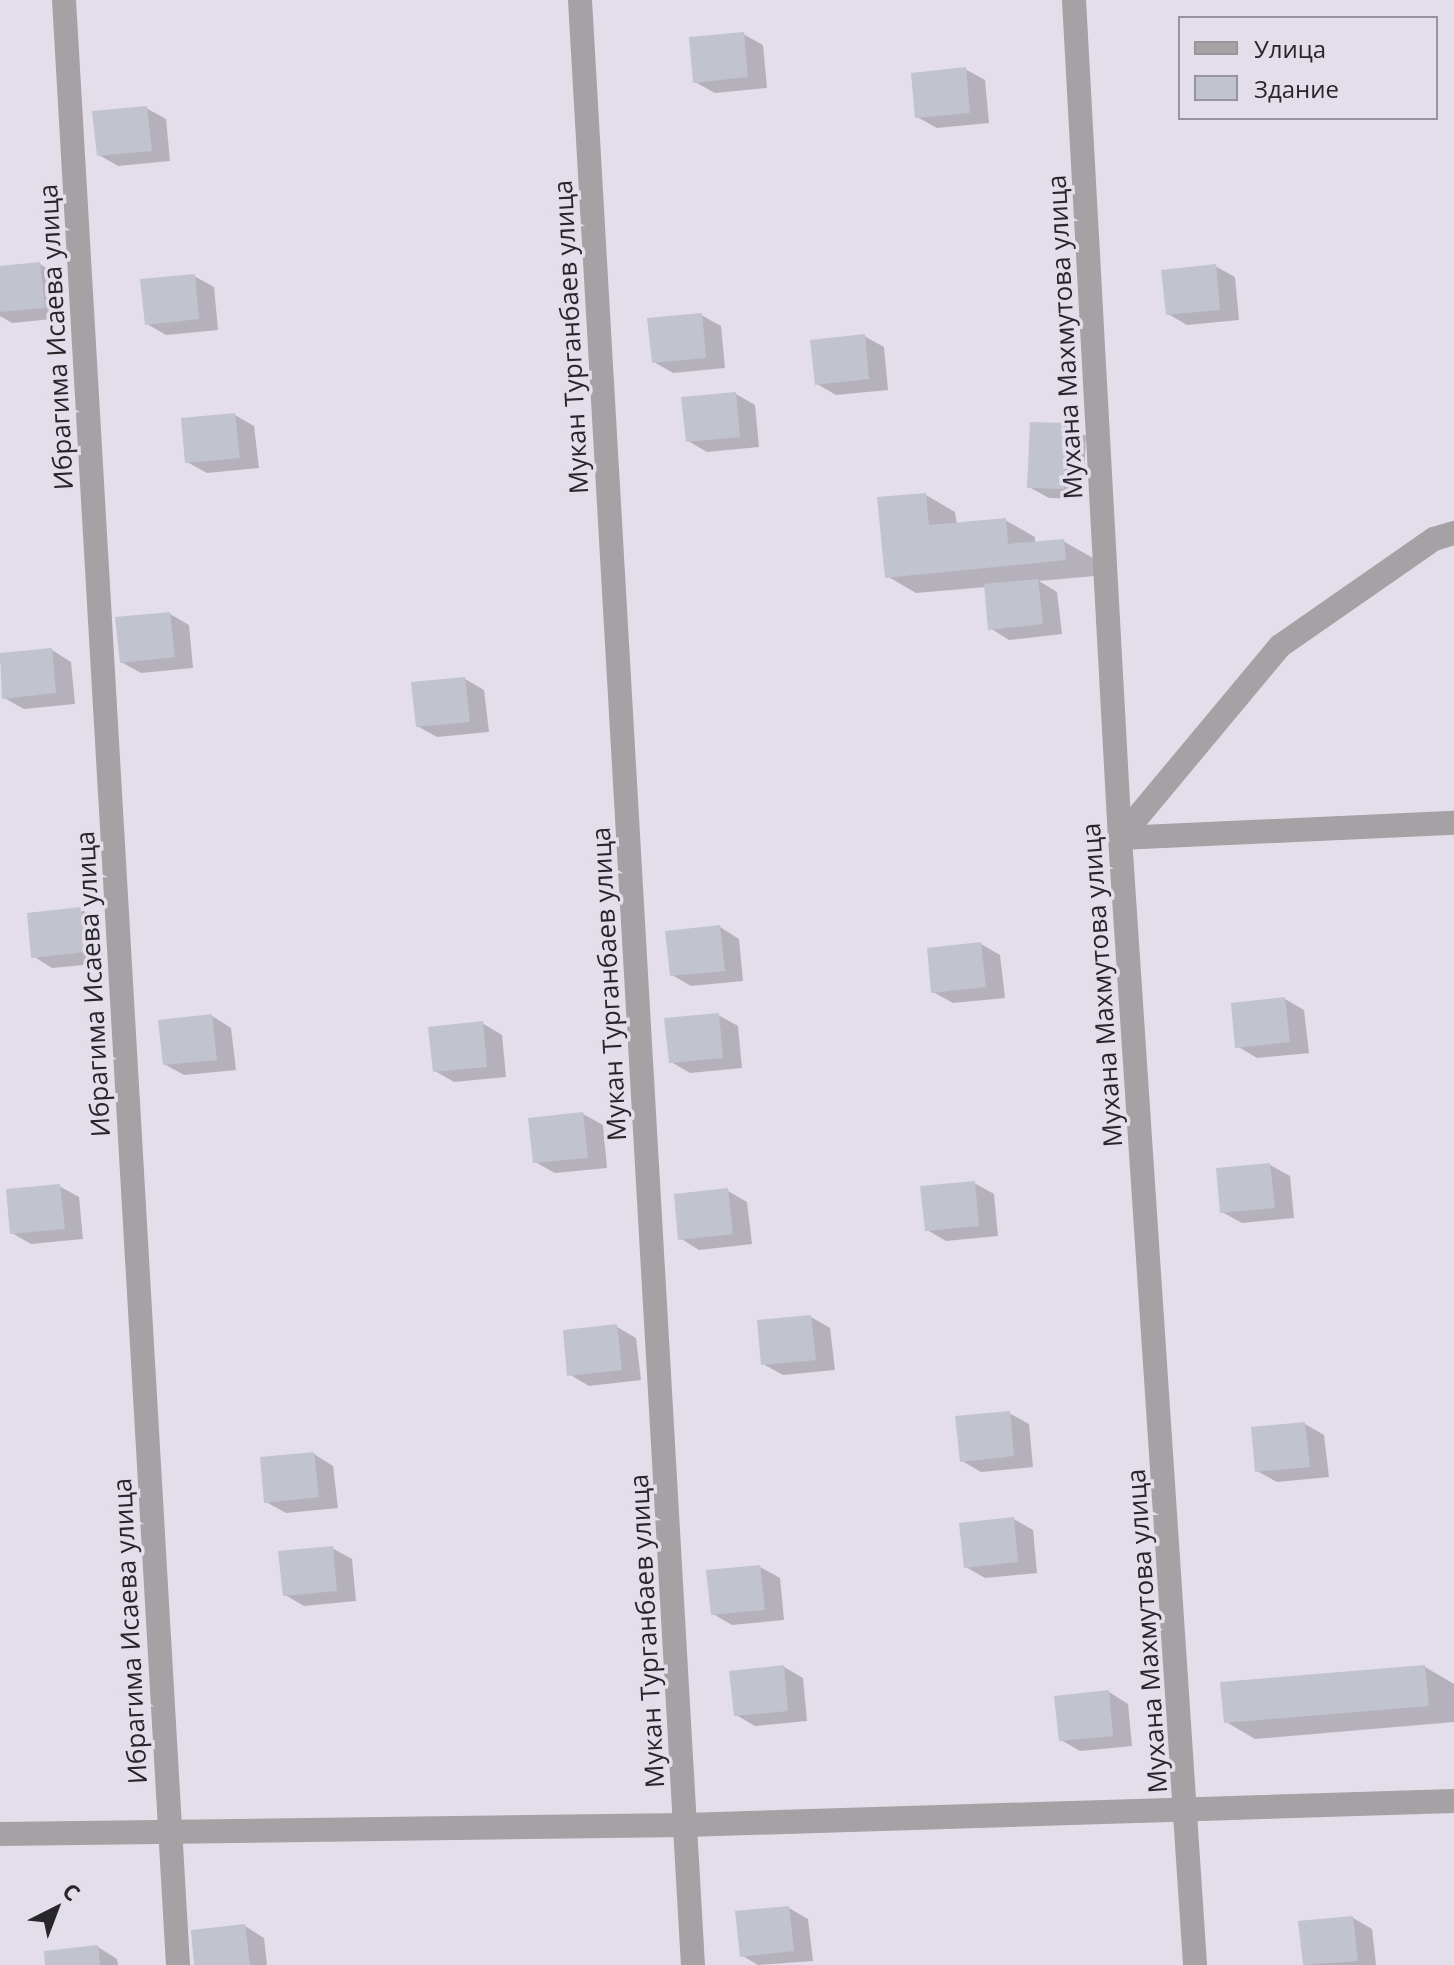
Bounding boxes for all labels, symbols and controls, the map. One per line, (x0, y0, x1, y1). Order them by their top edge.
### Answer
legend (1178, 16, 1438, 120)
text: Улица (1254, 32, 1326, 65)
text: Здание (1254, 72, 1339, 105)
street label: Мухана Махмутова улица (1041, 174, 1089, 500)
street label: Мукан Турганбаев улица (547, 179, 595, 495)
street label: Ибрагима Исаева улица (32, 183, 80, 491)
street label: Мухана Махмутова улица (1075, 822, 1129, 1148)
street label: Мукан Турганбаев улица (585, 826, 633, 1142)
street label: Ибрагима Исаева улица (69, 830, 117, 1138)
street label: Мухана Махмутова улица (1120, 1468, 1174, 1794)
street label: Мукан Турганбаев улица (623, 1473, 671, 1789)
street label: Ибрагима Исаева улица (106, 1477, 154, 1785)
north arrow (16, 1869, 96, 1949)
text: С (57, 1875, 87, 1907)

